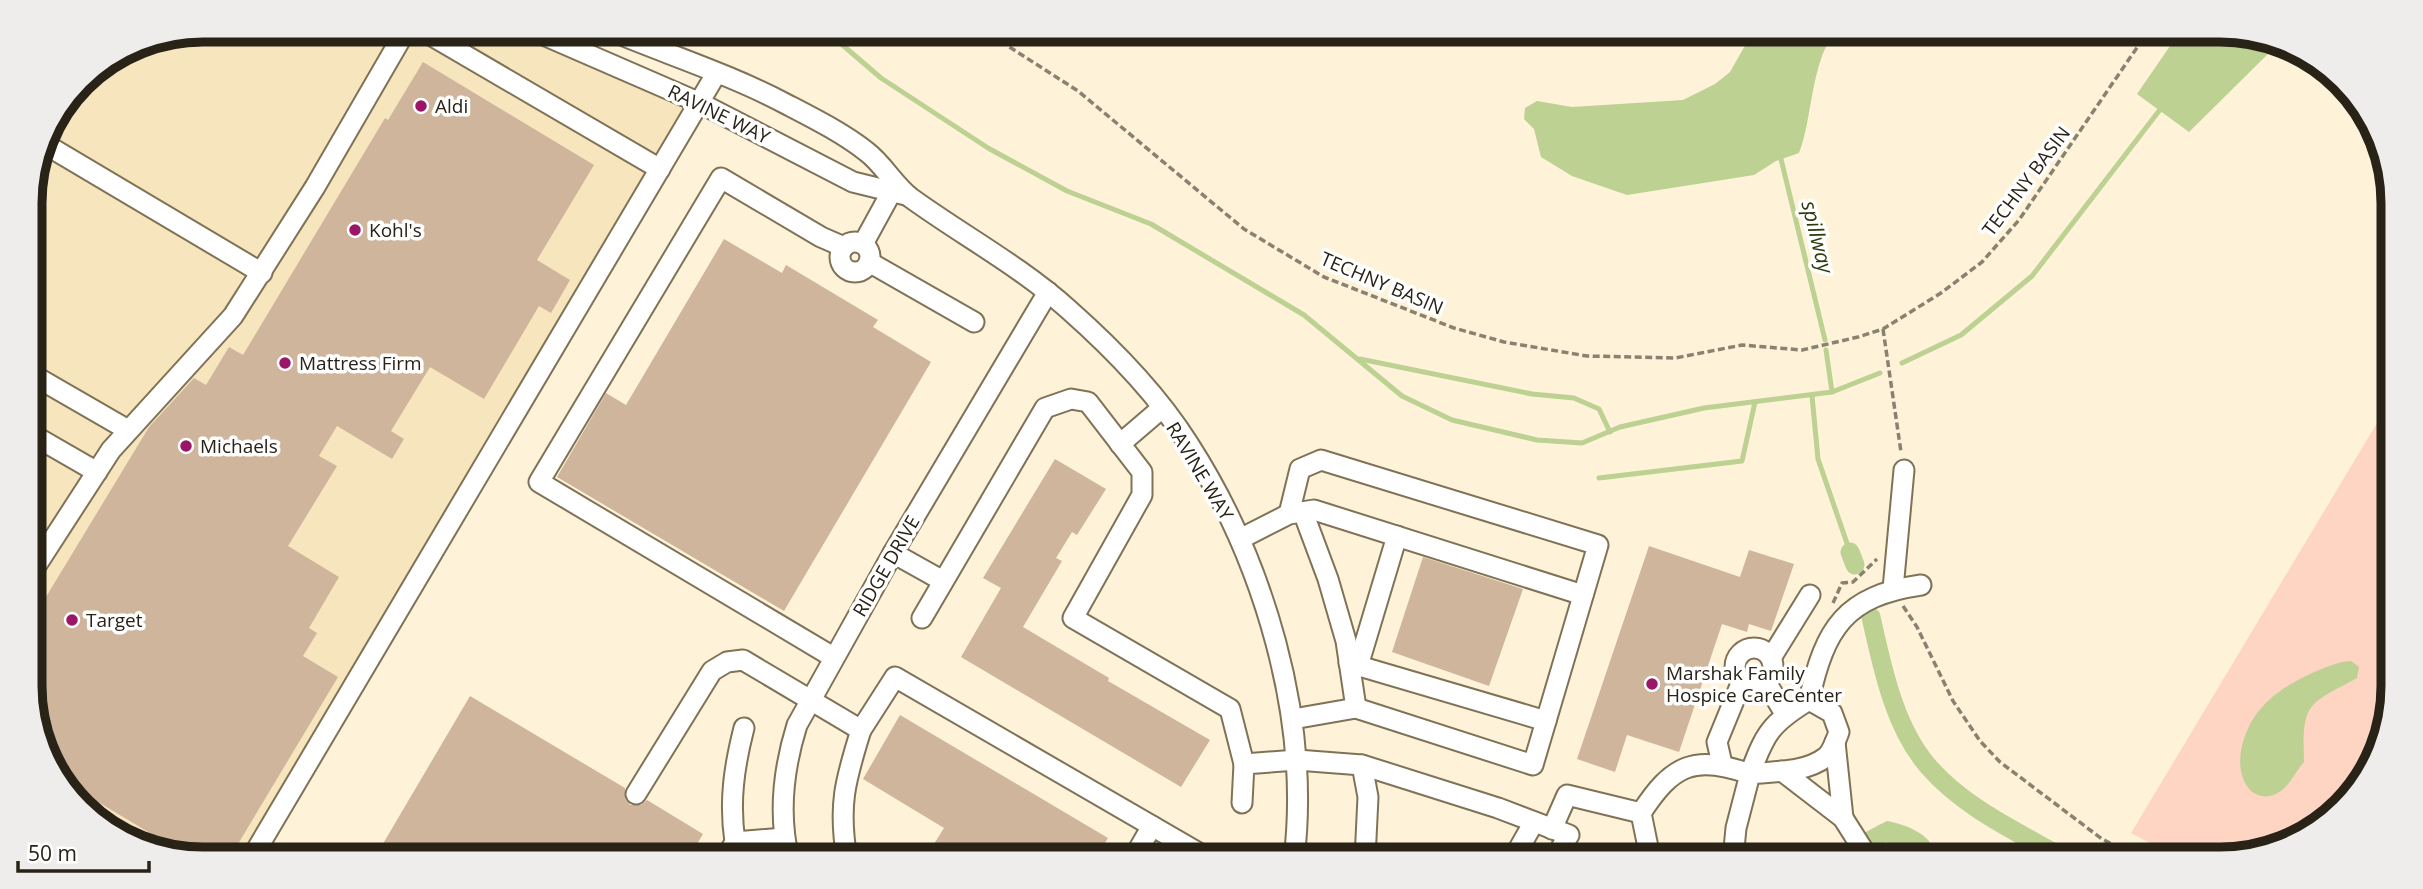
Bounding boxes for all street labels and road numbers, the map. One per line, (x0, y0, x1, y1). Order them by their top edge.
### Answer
street label: RAVINE WAY (664, 78, 775, 150)
street label: TECHNY BASIN (1976, 121, 2076, 241)
street label: TECHNY BASIN (1317, 245, 1447, 321)
street label: RAVINE WAY (1160, 417, 1240, 525)
street label: RIDGE DRIVE (847, 511, 925, 621)

